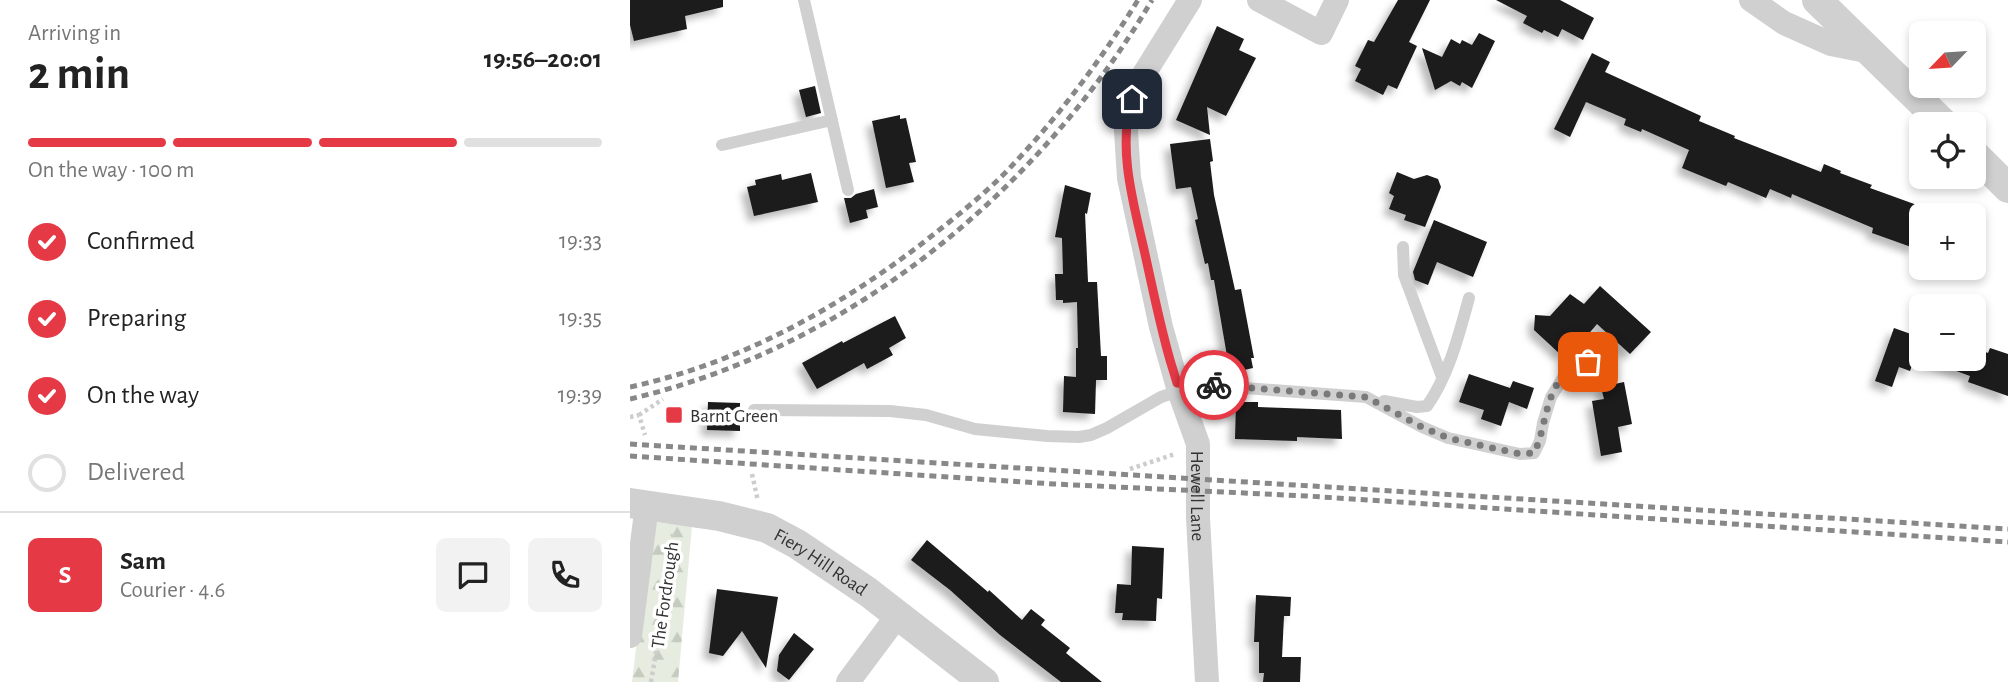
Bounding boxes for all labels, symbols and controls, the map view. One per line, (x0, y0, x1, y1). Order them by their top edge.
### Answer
north arrow (1909, 21, 1986, 98)
map controls (1909, 21, 1986, 371)
text: Arriving in (28, 22, 121, 45)
text: 19:56–20:01 (484, 46, 602, 72)
text: 2 min (28, 51, 130, 97)
pin (1102, 69, 1162, 129)
icon: home (1113, 80, 1151, 118)
button: locate (1909, 112, 1986, 189)
text: On the way · 100 m (28, 159, 195, 182)
button: + (1909, 203, 1986, 280)
icon: check (28, 223, 66, 261)
text: Confirmed (87, 228, 195, 254)
text: 19:33 (559, 230, 602, 253)
button: − (1909, 294, 1986, 371)
icon: check (28, 300, 66, 338)
text: Preparing (87, 305, 186, 331)
text: 19:35 (559, 307, 602, 330)
pin (1558, 332, 1618, 392)
icon: bag (1569, 343, 1607, 381)
courier (1179, 350, 1249, 420)
icon: bike (1195, 366, 1233, 404)
icon: check (28, 377, 66, 415)
text: On the way (87, 382, 199, 408)
text: 19:39 (558, 384, 602, 407)
marker: Barnt Green (664, 405, 684, 425)
place label: Barnt Green (690, 407, 778, 426)
street label: Hewell Lane (1187, 451, 1207, 542)
text: Delivered (87, 459, 185, 485)
street label: Fiery Hill Road (771, 526, 871, 600)
button: chat (436, 538, 510, 612)
button: phone (528, 538, 602, 612)
street label: The Fordrough (649, 540, 682, 650)
text: Sam (120, 548, 166, 574)
text: S (59, 562, 71, 588)
text: Courier · 4.6 (120, 579, 225, 602)

